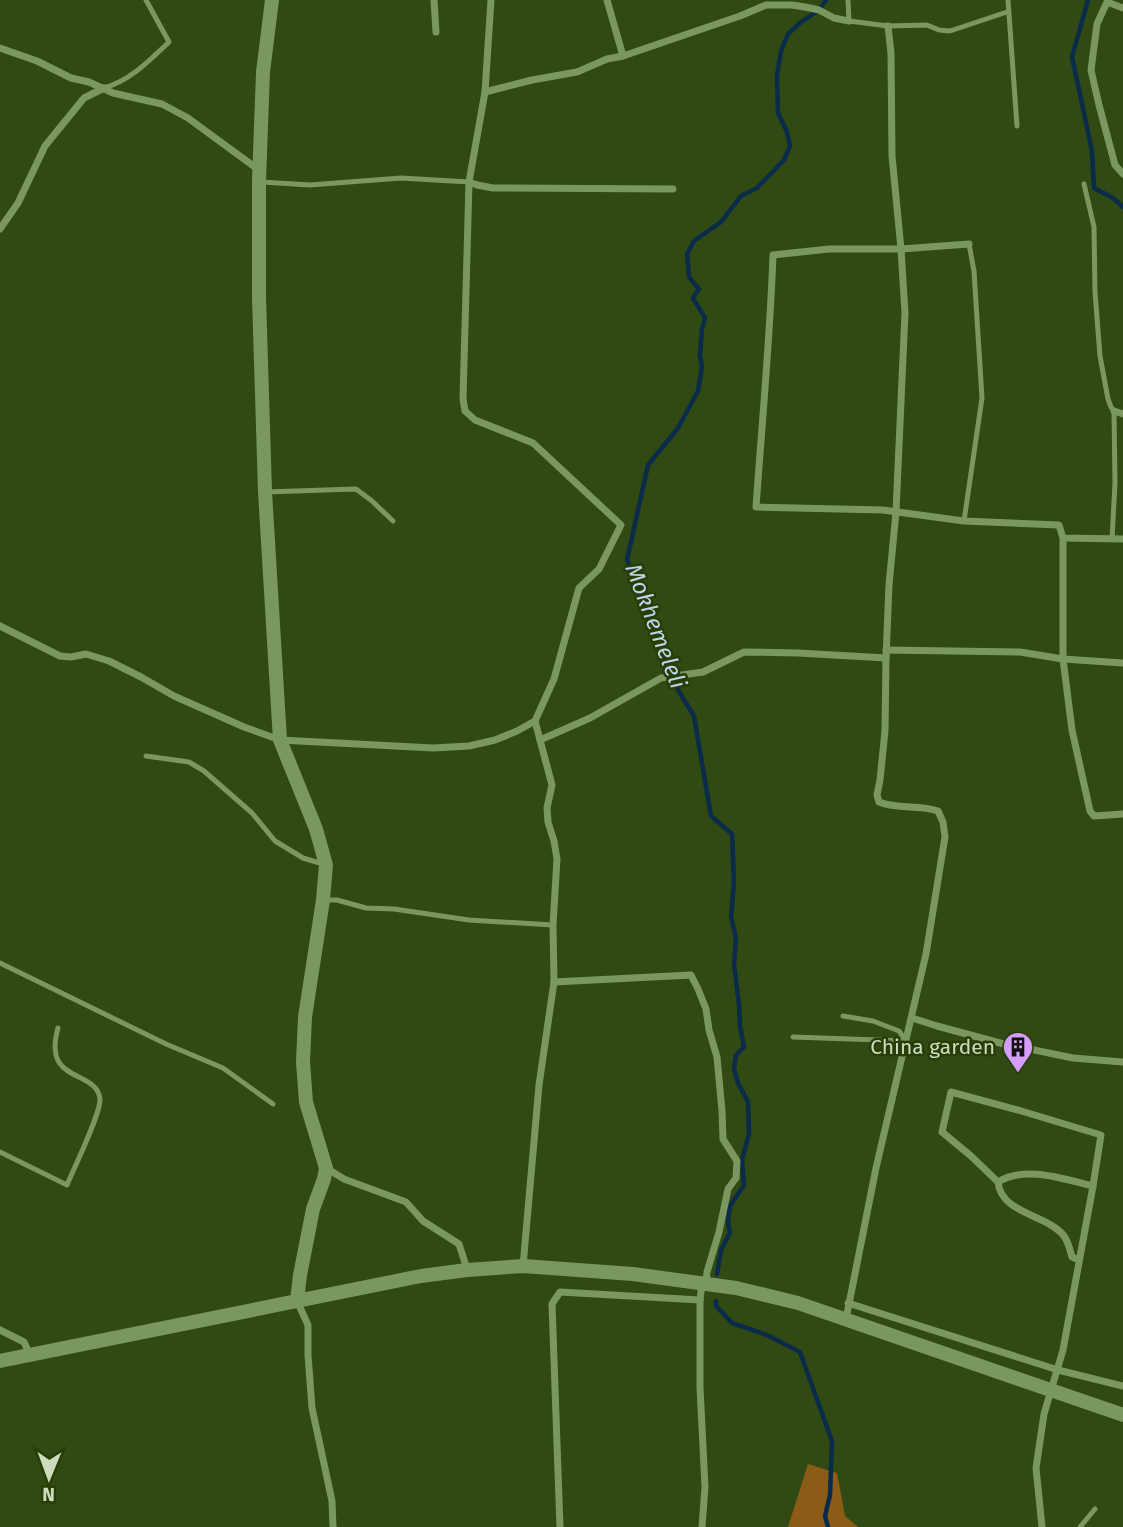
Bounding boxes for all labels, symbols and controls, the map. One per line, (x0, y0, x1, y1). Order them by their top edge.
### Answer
water label: Mokhemeleli (619, 560, 693, 693)
building icon: China garden (1001, 1030, 1035, 1074)
place label: China garden (870, 1034, 995, 1060)
north arrow (14, 1443, 84, 1513)
text: N (42, 1483, 55, 1506)

